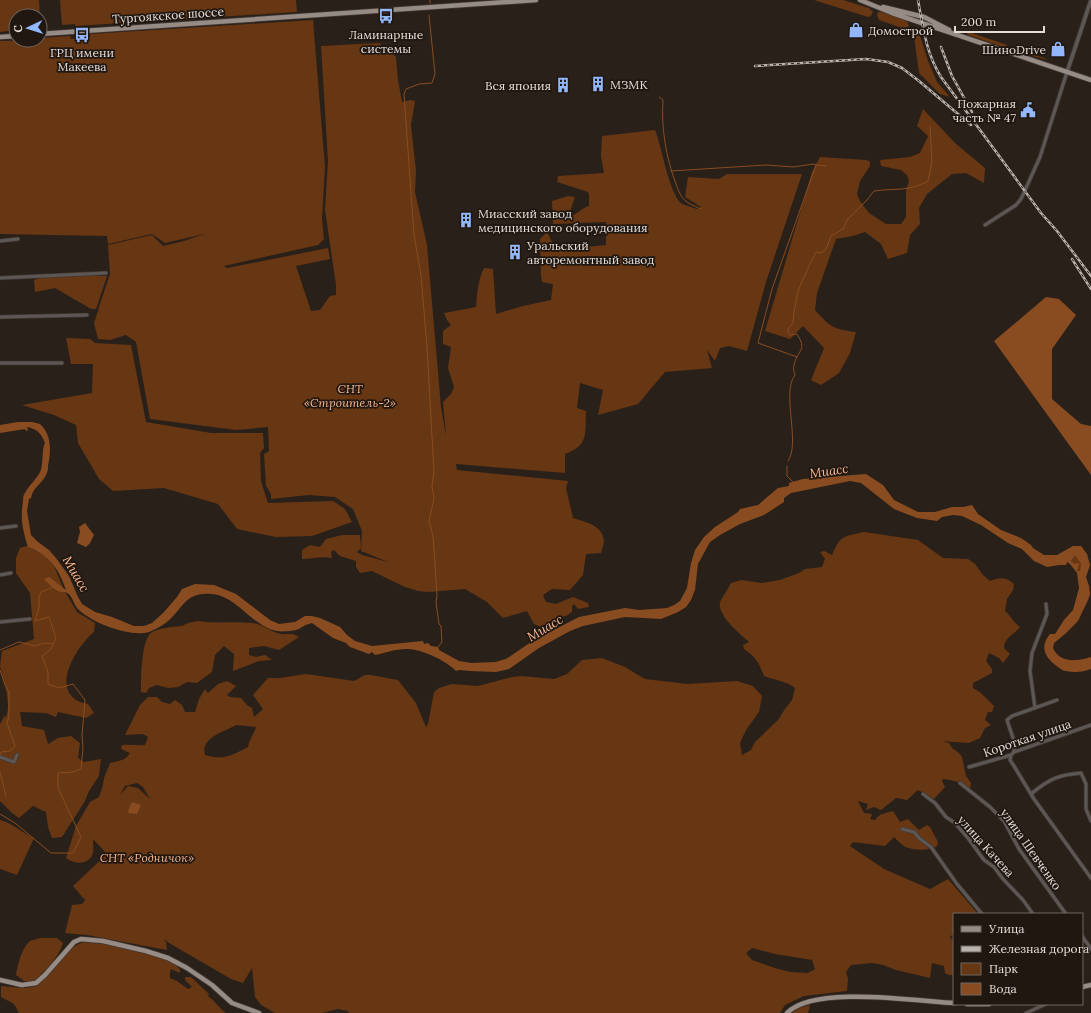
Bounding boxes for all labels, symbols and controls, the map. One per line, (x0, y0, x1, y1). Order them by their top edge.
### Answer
street label: Тургоякское шоссе (112, 4, 225, 26)
bus stop icon: Ламинарные системы (377, 7, 395, 25)
north arrow (8, 8, 48, 48)
scale bar (955, 8, 1044, 34)
text: 200 m (961, 14, 997, 29)
shop icon: Домострой (847, 21, 865, 39)
place label: Домострой (868, 23, 933, 38)
text: С (11, 24, 25, 33)
bus stop icon: ГРЦ имени Макеева (73, 26, 91, 44)
place label: Ламинарные системы (349, 27, 424, 56)
shop icon: ШиноDrive (1049, 40, 1067, 58)
place label: ШиноDrive (982, 42, 1046, 57)
place label: ГРЦ имени Макеева (50, 45, 114, 74)
building icon: МЗМК (589, 75, 607, 93)
building icon: Вся япония (554, 76, 572, 94)
place label: МЗМК (610, 77, 648, 92)
place label: Вся япония (485, 78, 551, 93)
place label: Пожарная часть № 47 (952, 96, 1016, 125)
public building icon: Пожарная часть № 47 (1019, 101, 1037, 119)
place label: Миасский завод медицинского оборудования (478, 206, 648, 235)
building icon: Миасский завод медицинского оборудования (457, 211, 475, 229)
place label: Уральский авторемонтный завод (526, 238, 654, 267)
building icon: Уральский авторемонтный завод (506, 243, 524, 261)
park label: СНТ «Строитель-2» (304, 381, 396, 410)
water label: Миасс (808, 460, 850, 482)
water label: Миасс (59, 553, 93, 595)
water label: Миасс (524, 611, 566, 645)
street label: Короткая улица (981, 716, 1073, 760)
street label: улица Шевченко (997, 805, 1065, 893)
street label: улица Качева (954, 812, 1018, 880)
park label: СНТ «Родничок» (100, 850, 194, 865)
legend (953, 913, 1083, 1005)
text: Улица (988, 921, 1025, 936)
text: Железная дорога (989, 941, 1089, 956)
text: Парк (989, 961, 1018, 976)
text: Вода (989, 981, 1017, 996)

